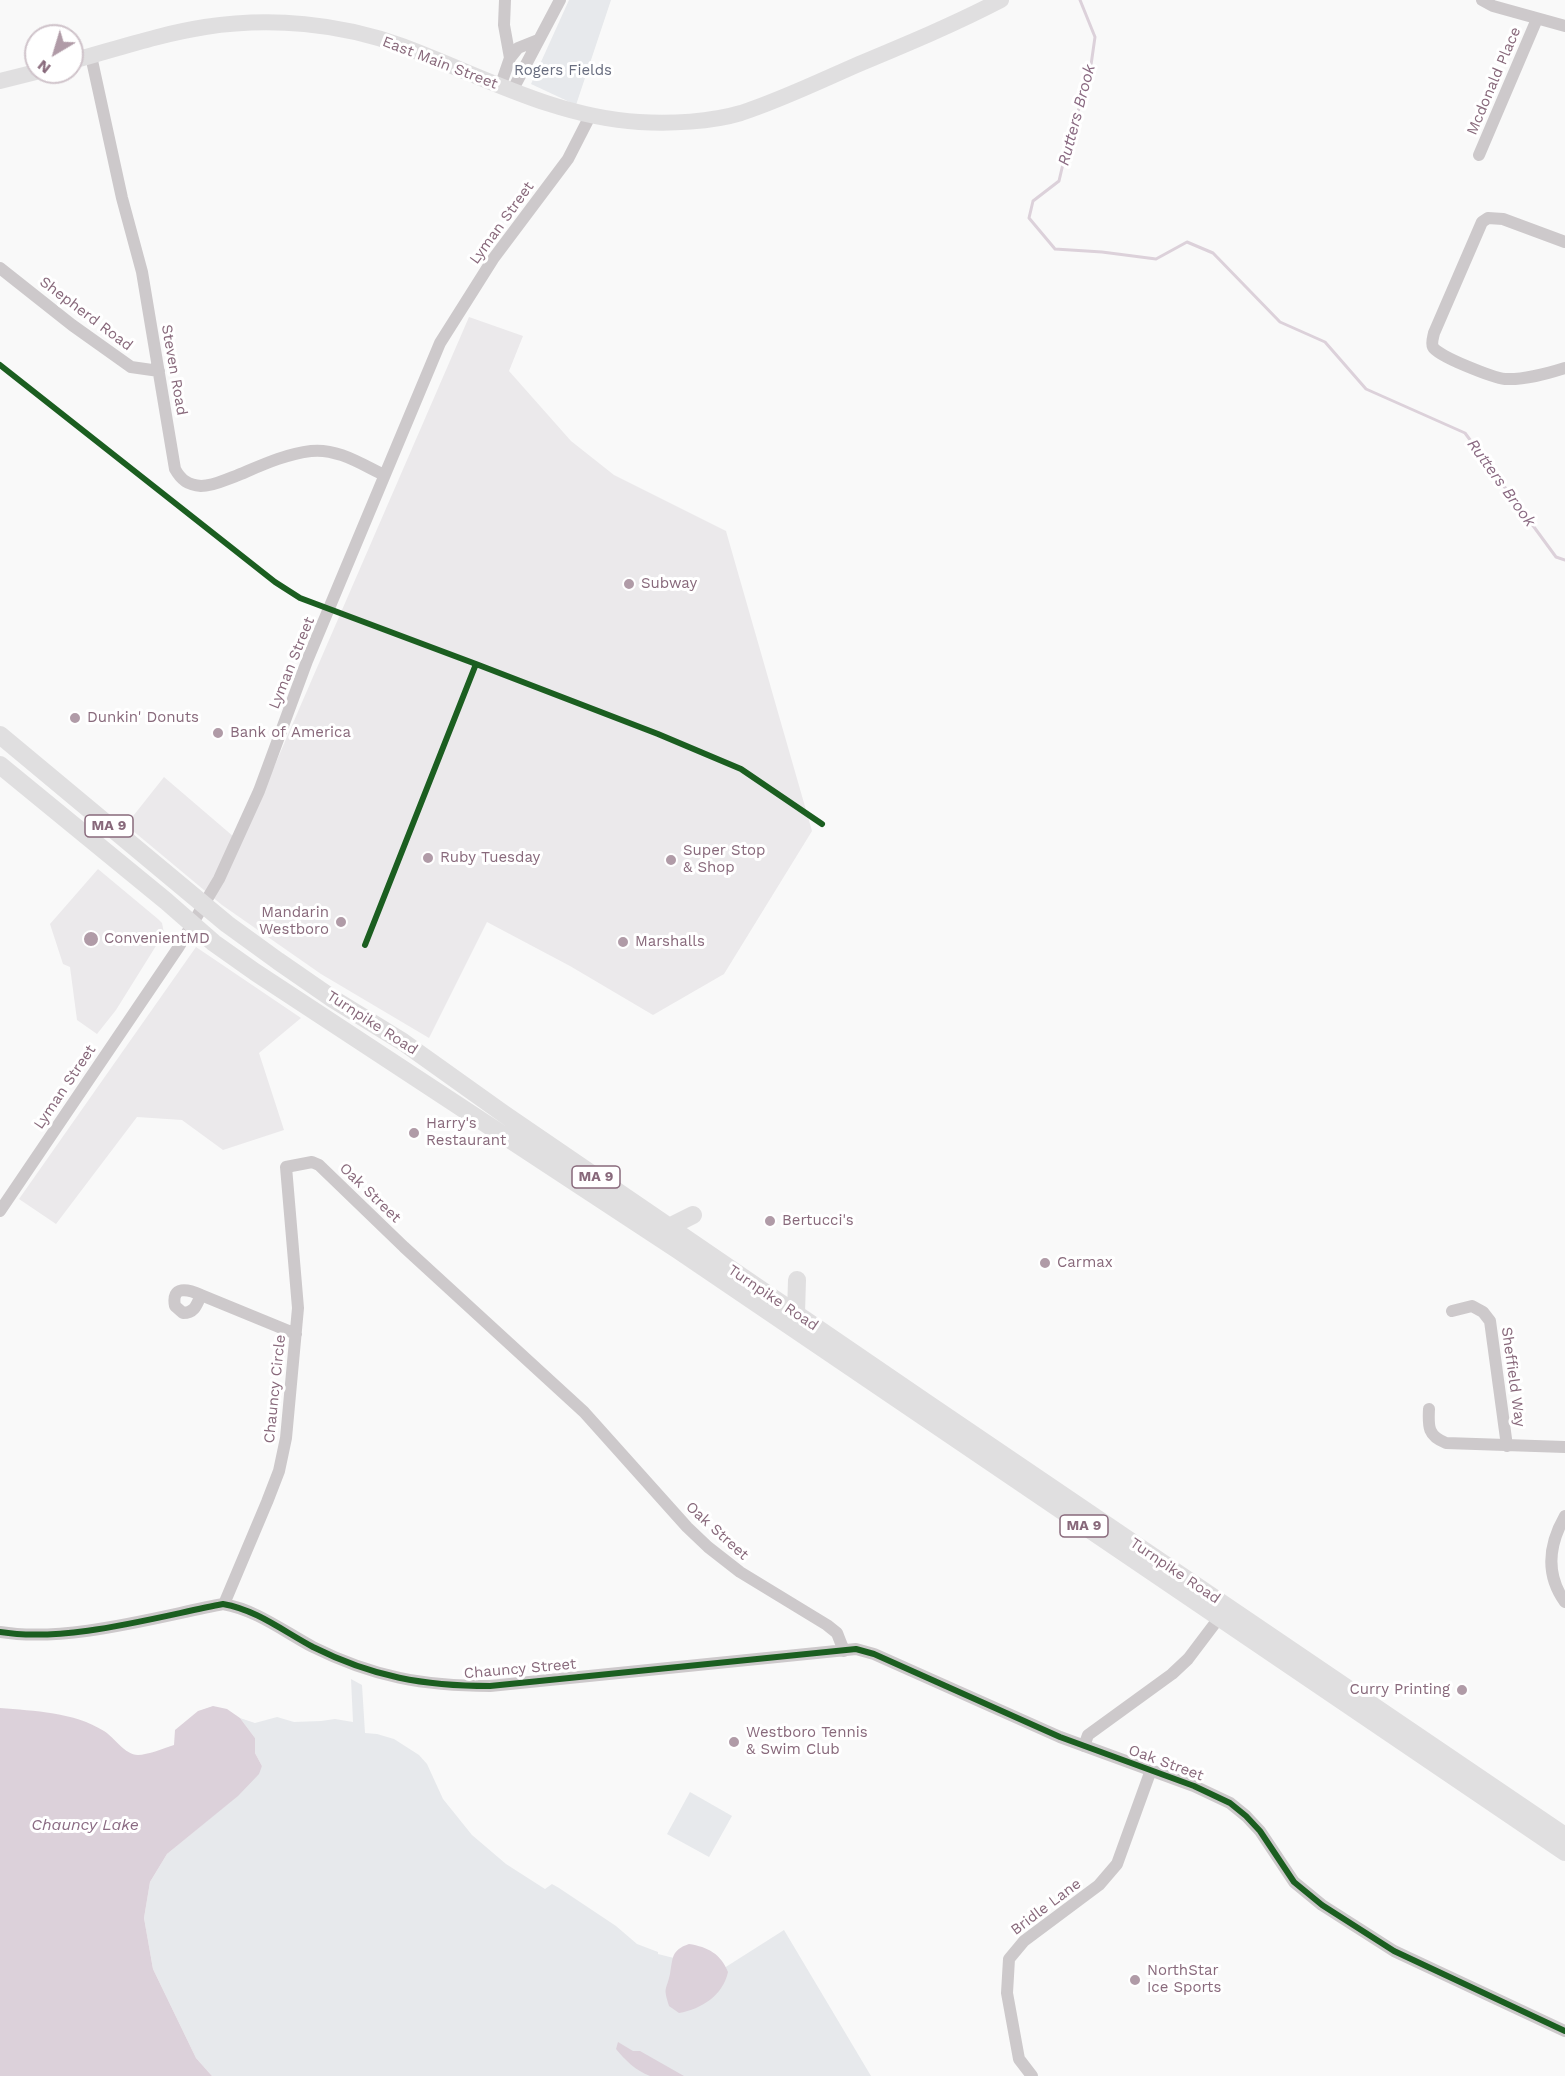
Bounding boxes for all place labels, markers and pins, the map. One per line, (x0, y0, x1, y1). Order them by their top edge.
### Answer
place label: Subway (641, 575, 697, 593)
marker: Subway (622, 577, 636, 591)
place label: Dunkin' Donuts (87, 709, 199, 727)
marker: Dunkin' Donuts (68, 711, 82, 725)
place label: Bank of America (230, 724, 351, 742)
marker: Bank of America (211, 726, 225, 740)
place label: Super Stop & Shop (683, 842, 765, 877)
place label: Ruby Tuesday (440, 849, 540, 867)
marker: Ruby Tuesday (421, 851, 435, 865)
marker: Super Stop & Shop (664, 853, 678, 867)
place label: Mandarin Westboro (259, 904, 329, 939)
marker: Mandarin Westboro (334, 915, 348, 929)
marker: ConvenientMD (82, 930, 100, 948)
place label: ConvenientMD (104, 930, 210, 948)
place label: Marshalls (635, 933, 705, 951)
marker: Marshalls (616, 935, 630, 949)
place label: Harry's Restaurant (426, 1115, 506, 1150)
marker: Harry's Restaurant (407, 1126, 421, 1140)
place label: Bertucci's (782, 1212, 854, 1230)
marker: Bertucci's (763, 1214, 777, 1228)
place label: Carmax (1057, 1254, 1113, 1272)
marker: Carmax (1038, 1256, 1052, 1270)
place label: Curry Printing (1349, 1681, 1450, 1699)
marker: Curry Printing (1455, 1683, 1469, 1697)
place label: Westboro Tennis & Swim Club (746, 1724, 868, 1759)
marker: Westboro Tennis & Swim Club (727, 1735, 741, 1749)
place label: NorthStar Ice Sports (1147, 1962, 1221, 1997)
marker: NorthStar Ice Sports (1128, 1973, 1142, 1987)

